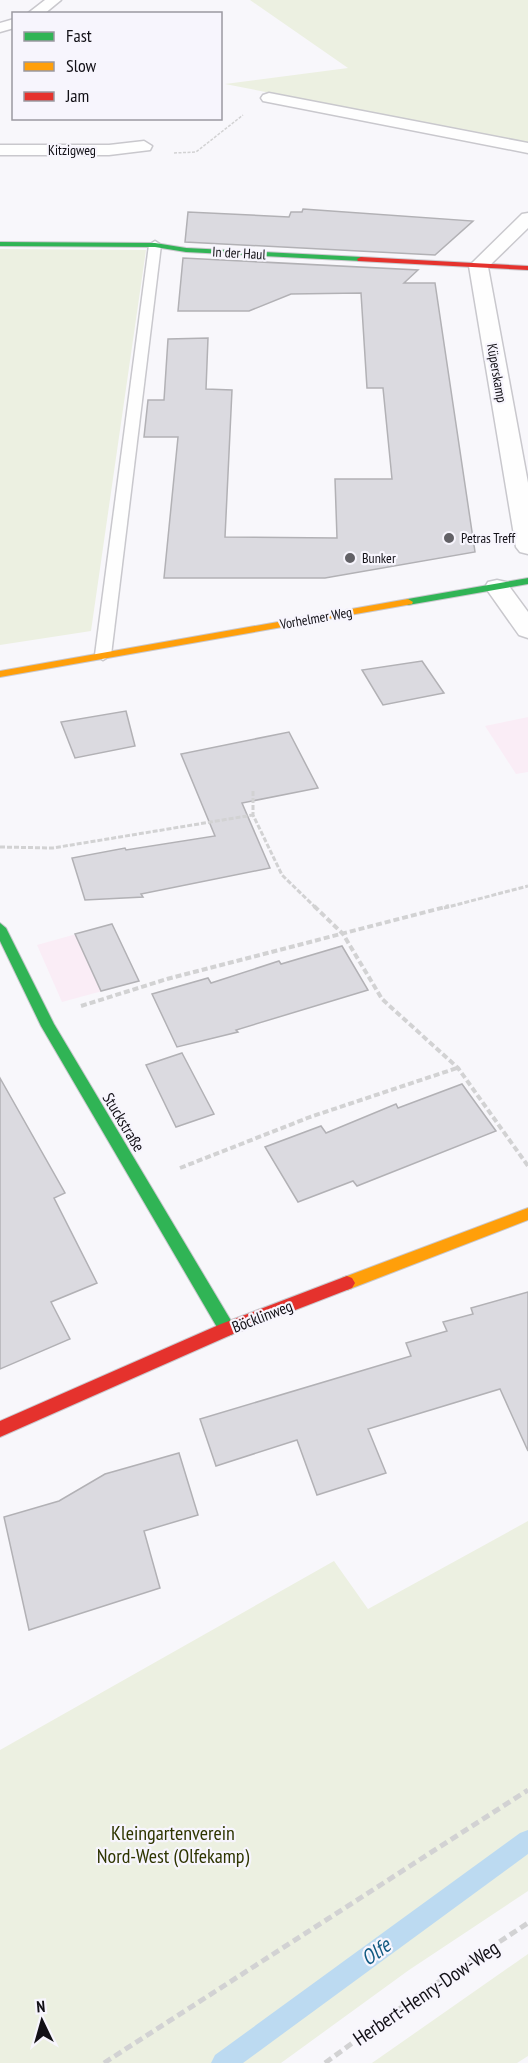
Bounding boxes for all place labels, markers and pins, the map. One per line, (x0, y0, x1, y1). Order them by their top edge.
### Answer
place label: Petras Treff (461, 529, 516, 547)
marker: Petras Treff (442, 531, 456, 545)
place label: Bunker (362, 549, 396, 567)
marker: Bunker (343, 551, 357, 565)

